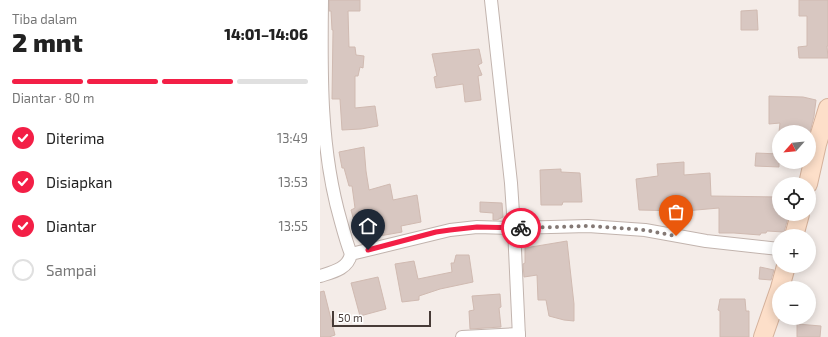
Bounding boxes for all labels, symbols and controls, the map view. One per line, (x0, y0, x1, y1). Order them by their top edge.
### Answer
text: Tiba dalam (12, 11, 77, 27)
text: 14:01–14:06 (224, 25, 308, 43)
text: 2 mnt (12, 26, 83, 57)
text: Diantar · 80 m (12, 90, 94, 106)
north arrow (772, 125, 816, 169)
map controls (772, 125, 816, 325)
icon: check (12, 127, 34, 149)
text: Diterima (46, 129, 105, 147)
text: 13:49 (277, 130, 308, 146)
icon: check (12, 171, 34, 193)
text: Disiapkan (46, 173, 113, 191)
text: 13:53 (278, 174, 308, 190)
button: locate (772, 177, 816, 221)
pin (659, 195, 693, 236)
icon: bag (665, 201, 687, 223)
courier (501, 208, 541, 248)
pin (351, 209, 385, 250)
icon: check (12, 215, 34, 237)
icon: home (357, 215, 379, 237)
text: Diantar (46, 217, 97, 235)
icon: bike (510, 217, 532, 239)
text: 13:55 (279, 218, 308, 234)
button: + (772, 229, 816, 273)
text: Sampai (46, 261, 96, 279)
button: − (772, 281, 816, 325)
scale bar (332, 309, 431, 328)
text: 50 m (338, 311, 363, 324)

